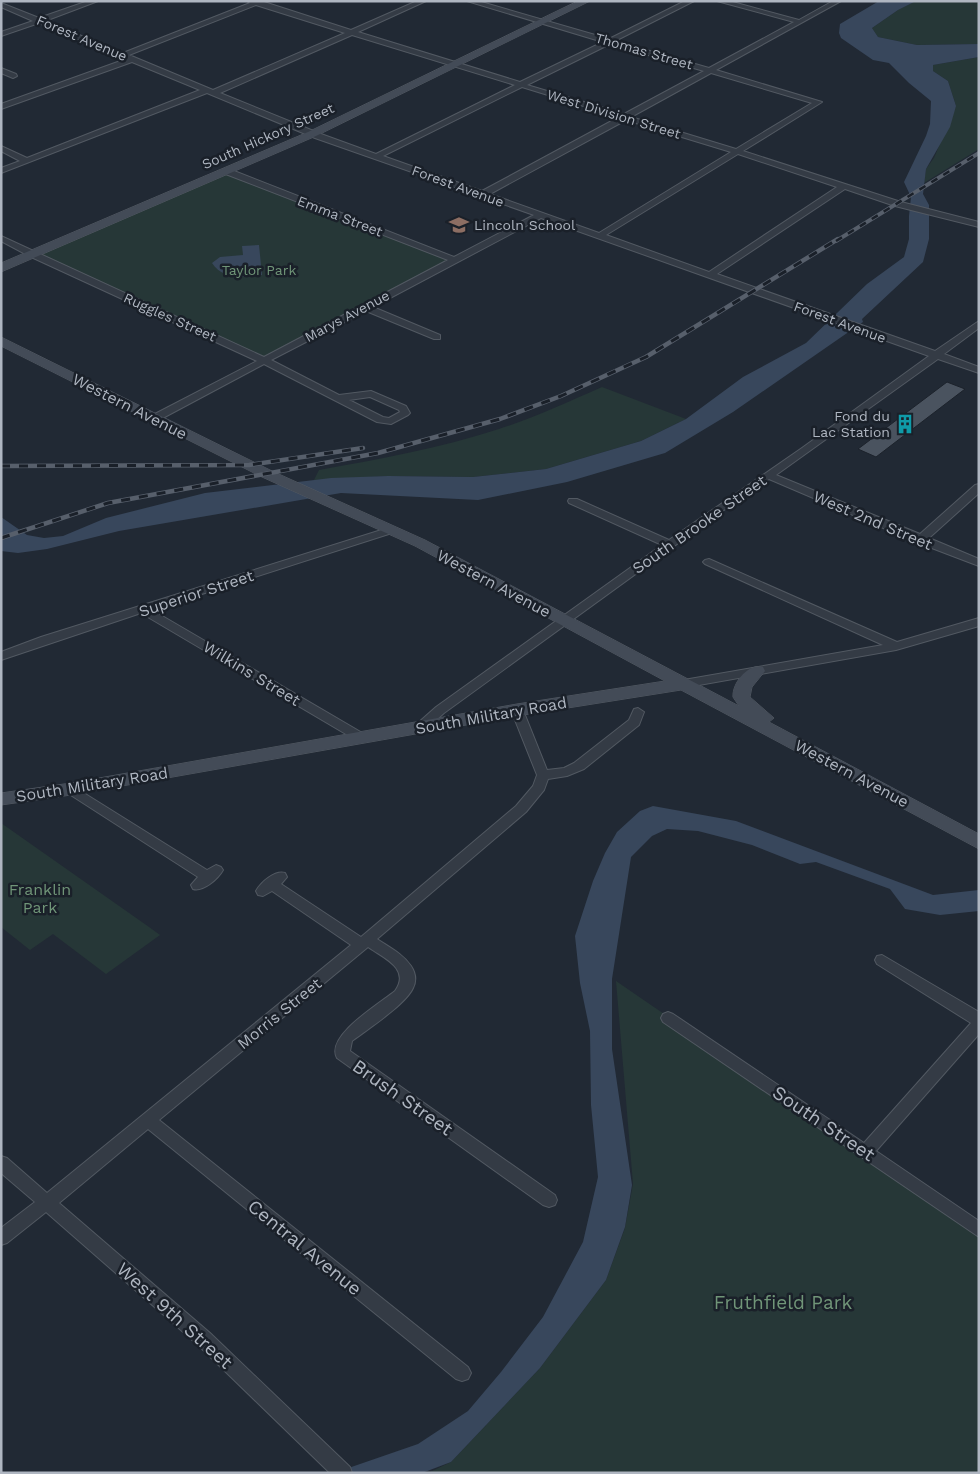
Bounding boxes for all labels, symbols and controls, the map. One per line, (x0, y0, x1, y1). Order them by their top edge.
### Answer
street label: Forest Avenue (34, 12, 130, 64)
street label: Thomas Street (593, 29, 695, 73)
street label: West Division Street (545, 86, 683, 142)
street label: South Hickory Street (200, 100, 337, 172)
street label: Forest Avenue (410, 162, 506, 210)
street label: Emma Street (295, 192, 385, 240)
school or university icon: Lincoln School (448, 214, 470, 236)
place label: Lincoln School (474, 217, 576, 233)
park label: Taylor Park (222, 262, 296, 278)
street label: Marys Avenue (302, 287, 392, 345)
street label: Ruggles Street (121, 289, 219, 345)
street label: Forest Avenue (792, 298, 888, 346)
street label: Western Avenue (69, 369, 190, 444)
place label: Fond du Lac Station (812, 408, 890, 440)
building icon: Fond du Lac Station (894, 413, 916, 435)
street label: South Brooke Street (629, 471, 770, 578)
street label: West 2nd Street (810, 487, 935, 554)
street label: Western Avenue (434, 545, 554, 621)
street label: Superior Street (136, 566, 256, 621)
street label: Wilkins Street (200, 637, 304, 710)
street label: South Military Road (414, 693, 568, 738)
street label: Western Avenue (792, 735, 912, 811)
street label: South Military Road (15, 763, 169, 806)
park label: Franklin Park (9, 880, 71, 917)
street label: Morris Street (234, 974, 325, 1053)
street label: Brush Street (348, 1054, 457, 1140)
street label: South Street (768, 1081, 879, 1166)
street label: Central Avenue (243, 1194, 366, 1300)
street label: West 9th Street (112, 1257, 237, 1374)
park label: Fruthfield Park (714, 1291, 852, 1314)

